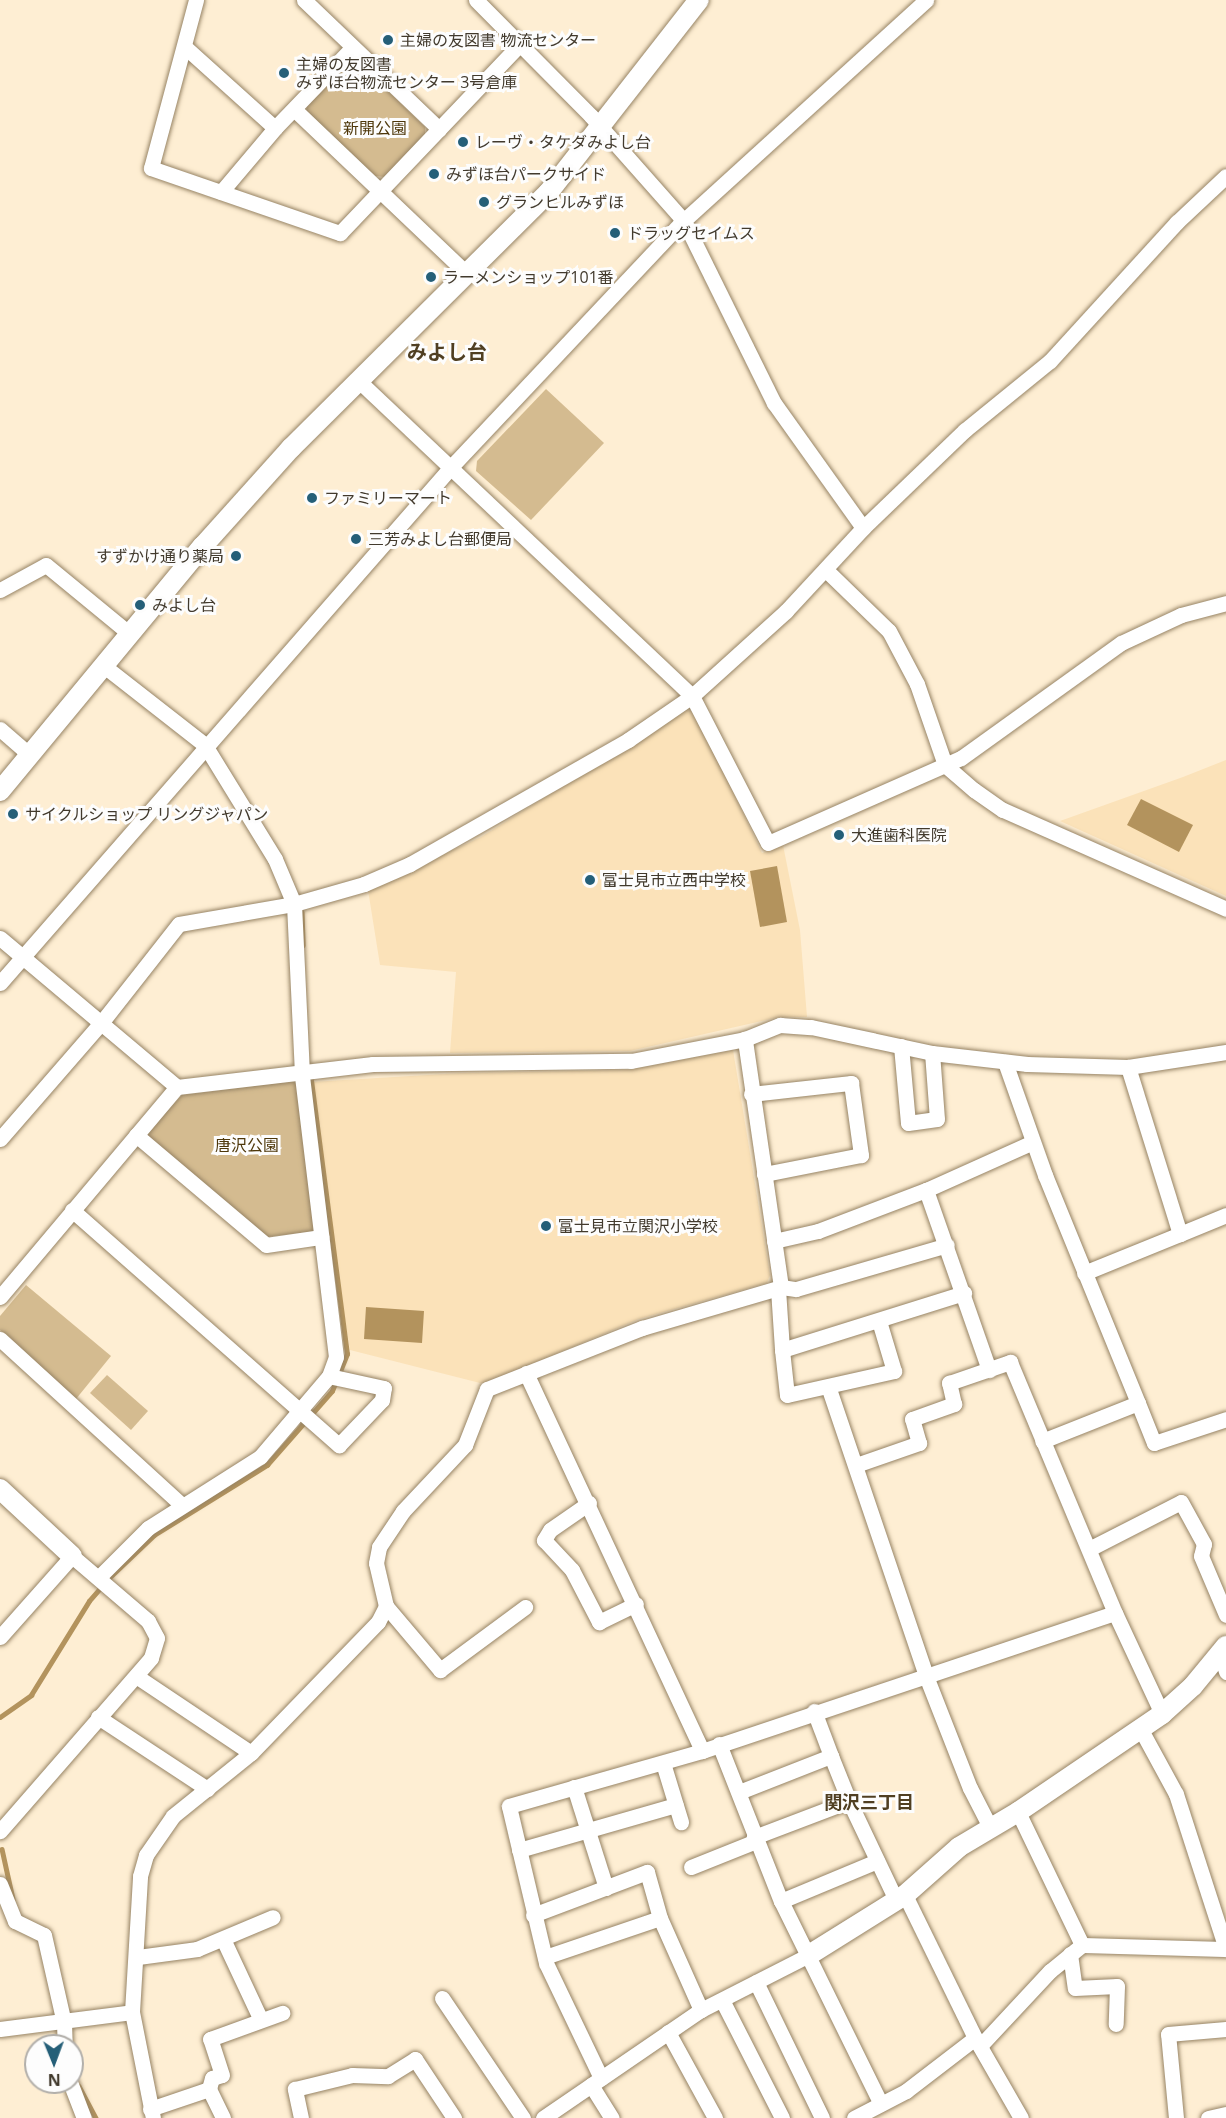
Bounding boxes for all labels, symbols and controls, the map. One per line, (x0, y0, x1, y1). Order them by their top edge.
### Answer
place label: 主婦の友図書 物流センター (400, 30, 596, 50)
marker: 主婦の友図書 物流センター (381, 33, 395, 47)
place label: 主婦の友図書 みずほ台物流センター 3号倉庫 (296, 54, 517, 92)
marker: 主婦の友図書 みずほ台物流センター 3号倉庫 (277, 66, 291, 80)
park label: 新開公園 (343, 118, 407, 138)
place label: レーヴ・タケダみよし台 (475, 132, 651, 152)
marker: レーヴ・タケダみよし台 (456, 135, 470, 149)
place label: みずほ台パークサイド (446, 164, 606, 184)
marker: みずほ台パークサイド (427, 167, 441, 181)
place label: グランヒルみずほ (496, 192, 624, 212)
marker: グランヒルみずほ (477, 195, 491, 209)
place label: ドラッグセイムス (627, 223, 755, 243)
marker: ドラッグセイムス (608, 226, 622, 240)
place label: ラーメンショップ101番 (443, 267, 614, 287)
marker: ラーメンショップ101番 (424, 270, 438, 284)
district label: みよし台 (407, 339, 487, 363)
place label: ファミリーマート (324, 488, 452, 508)
marker: ファミリーマート (305, 491, 319, 505)
place label: 三芳みよし台郵便局 (368, 529, 512, 549)
marker: 三芳みよし台郵便局 (349, 532, 363, 546)
place label: すずかけ通り薬局 (96, 546, 224, 566)
marker: すずかけ通り薬局 (229, 549, 243, 563)
place label: みよし台 (152, 595, 216, 615)
marker: みよし台 (133, 598, 147, 612)
place label: サイクルショップ リングジャパン (25, 804, 269, 824)
marker: サイクルショップ リングジャパン (6, 807, 20, 821)
place label: 大進歯科医院 (851, 825, 947, 845)
marker: 大進歯科医院 (832, 828, 846, 842)
place label: 富士見市立西中学校 (602, 870, 746, 890)
marker: 富士見市立西中学校 (583, 873, 597, 887)
park label: 唐沢公園 (215, 1135, 279, 1155)
place label: 富士見市立関沢小学校 (558, 1216, 718, 1236)
marker: 富士見市立関沢小学校 (539, 1219, 553, 1233)
district label: 関沢三丁目 (824, 1791, 914, 1813)
north arrow (24, 2034, 84, 2094)
text: N (48, 2069, 61, 2091)

